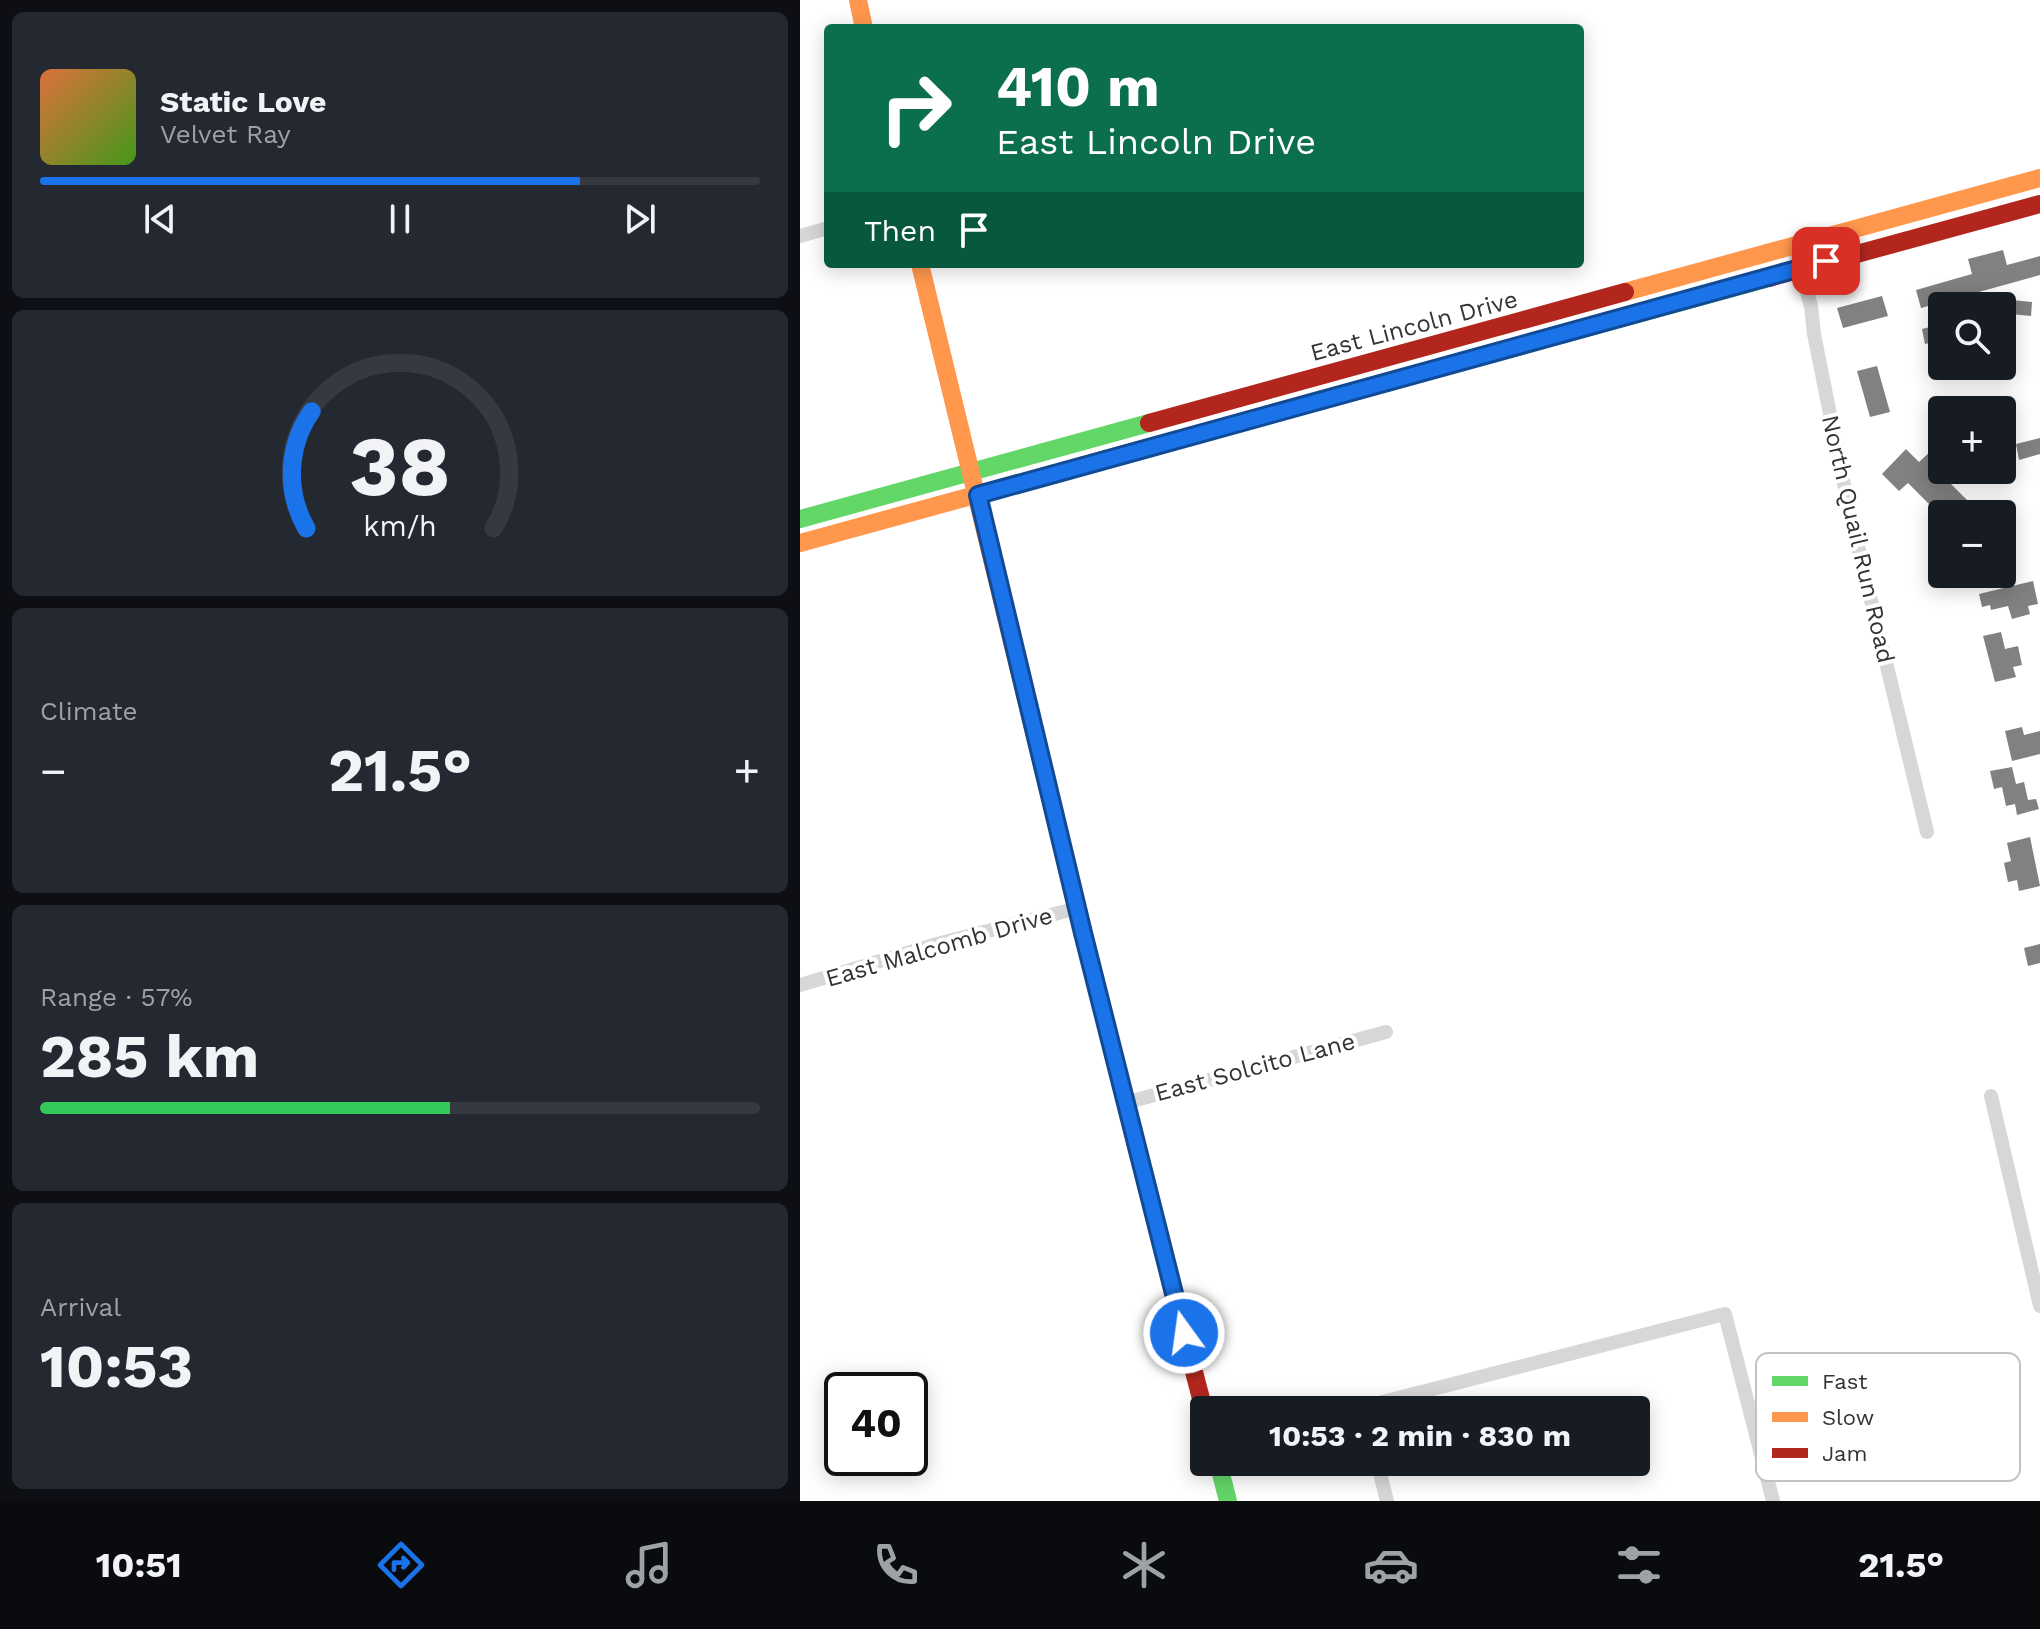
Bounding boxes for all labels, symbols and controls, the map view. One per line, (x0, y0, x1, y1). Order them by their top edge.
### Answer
text: 410 m (996, 54, 1160, 120)
icon: right (864, 56, 968, 160)
text: Static Love (160, 84, 326, 119)
text: Velvet Ray (160, 119, 291, 149)
text: East Lincoln Drive (996, 121, 1316, 163)
icon: previous (138, 197, 182, 241)
icon: pause (378, 197, 422, 241)
icon: next (618, 197, 662, 241)
icon: arrive (952, 208, 996, 252)
text: Then (864, 213, 936, 248)
pin (1792, 227, 1860, 295)
icon: arrive (1804, 239, 1848, 283)
street label: East Lincoln Drive (1307, 285, 1521, 367)
map controls (1928, 292, 2016, 588)
button: search (1928, 292, 2016, 380)
button: + (1928, 396, 2016, 484)
street label: North Quail Run Road (1816, 412, 1900, 666)
text: 38 (349, 417, 451, 514)
button: − (1928, 500, 2016, 588)
text: km/h (363, 509, 437, 543)
text: Climate (40, 696, 138, 726)
text: 21.5° (328, 735, 472, 806)
text: − (40, 745, 67, 797)
text: + (733, 745, 760, 797)
street label: East Malcomb Drive (822, 901, 1056, 993)
text: Range · 57% (40, 982, 193, 1012)
text: 285 km (40, 1021, 259, 1092)
street label: East Solcito Lane (1152, 1027, 1358, 1107)
position arrow (1142, 1291, 1226, 1375)
text: Arrival (40, 1292, 121, 1322)
text: 10:53 (40, 1331, 193, 1402)
legend (1756, 1353, 2020, 1481)
text: Fast (1822, 1369, 1868, 1394)
speed limit sign: 40 (824, 1372, 928, 1476)
text: Slow (1822, 1405, 1874, 1430)
text: 10:53 · 2 min · 830 m (1269, 1418, 1571, 1453)
text: Jam (1822, 1441, 1867, 1466)
icon: directions (373, 1537, 429, 1593)
icon: music (621, 1537, 677, 1593)
icon: phone (868, 1537, 924, 1593)
icon: climate (1116, 1537, 1172, 1593)
icon: car (1363, 1537, 1419, 1593)
icon: filters (1611, 1537, 1667, 1593)
text: 10:51 (96, 1544, 182, 1586)
text: 21.5° (1858, 1544, 1944, 1586)

